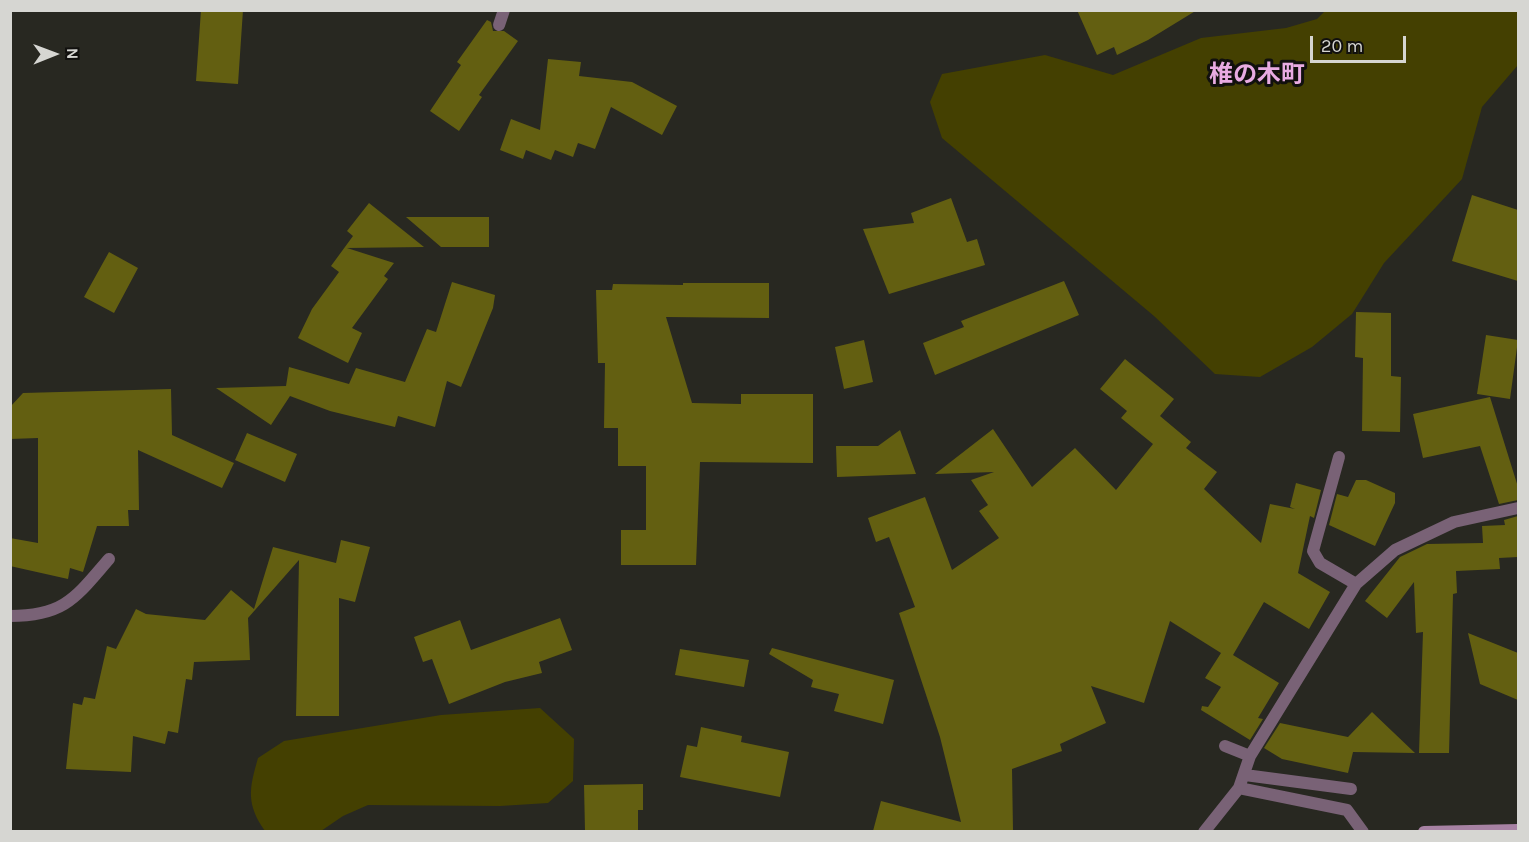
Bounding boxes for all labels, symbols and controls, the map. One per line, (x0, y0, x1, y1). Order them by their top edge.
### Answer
north arrow (24, 24, 84, 84)
scale bar (1313, 24, 1409, 62)
text: 20 m (1321, 35, 1363, 57)
text: N (63, 48, 82, 60)
district label: 椎の木町 (1209, 61, 1305, 89)

